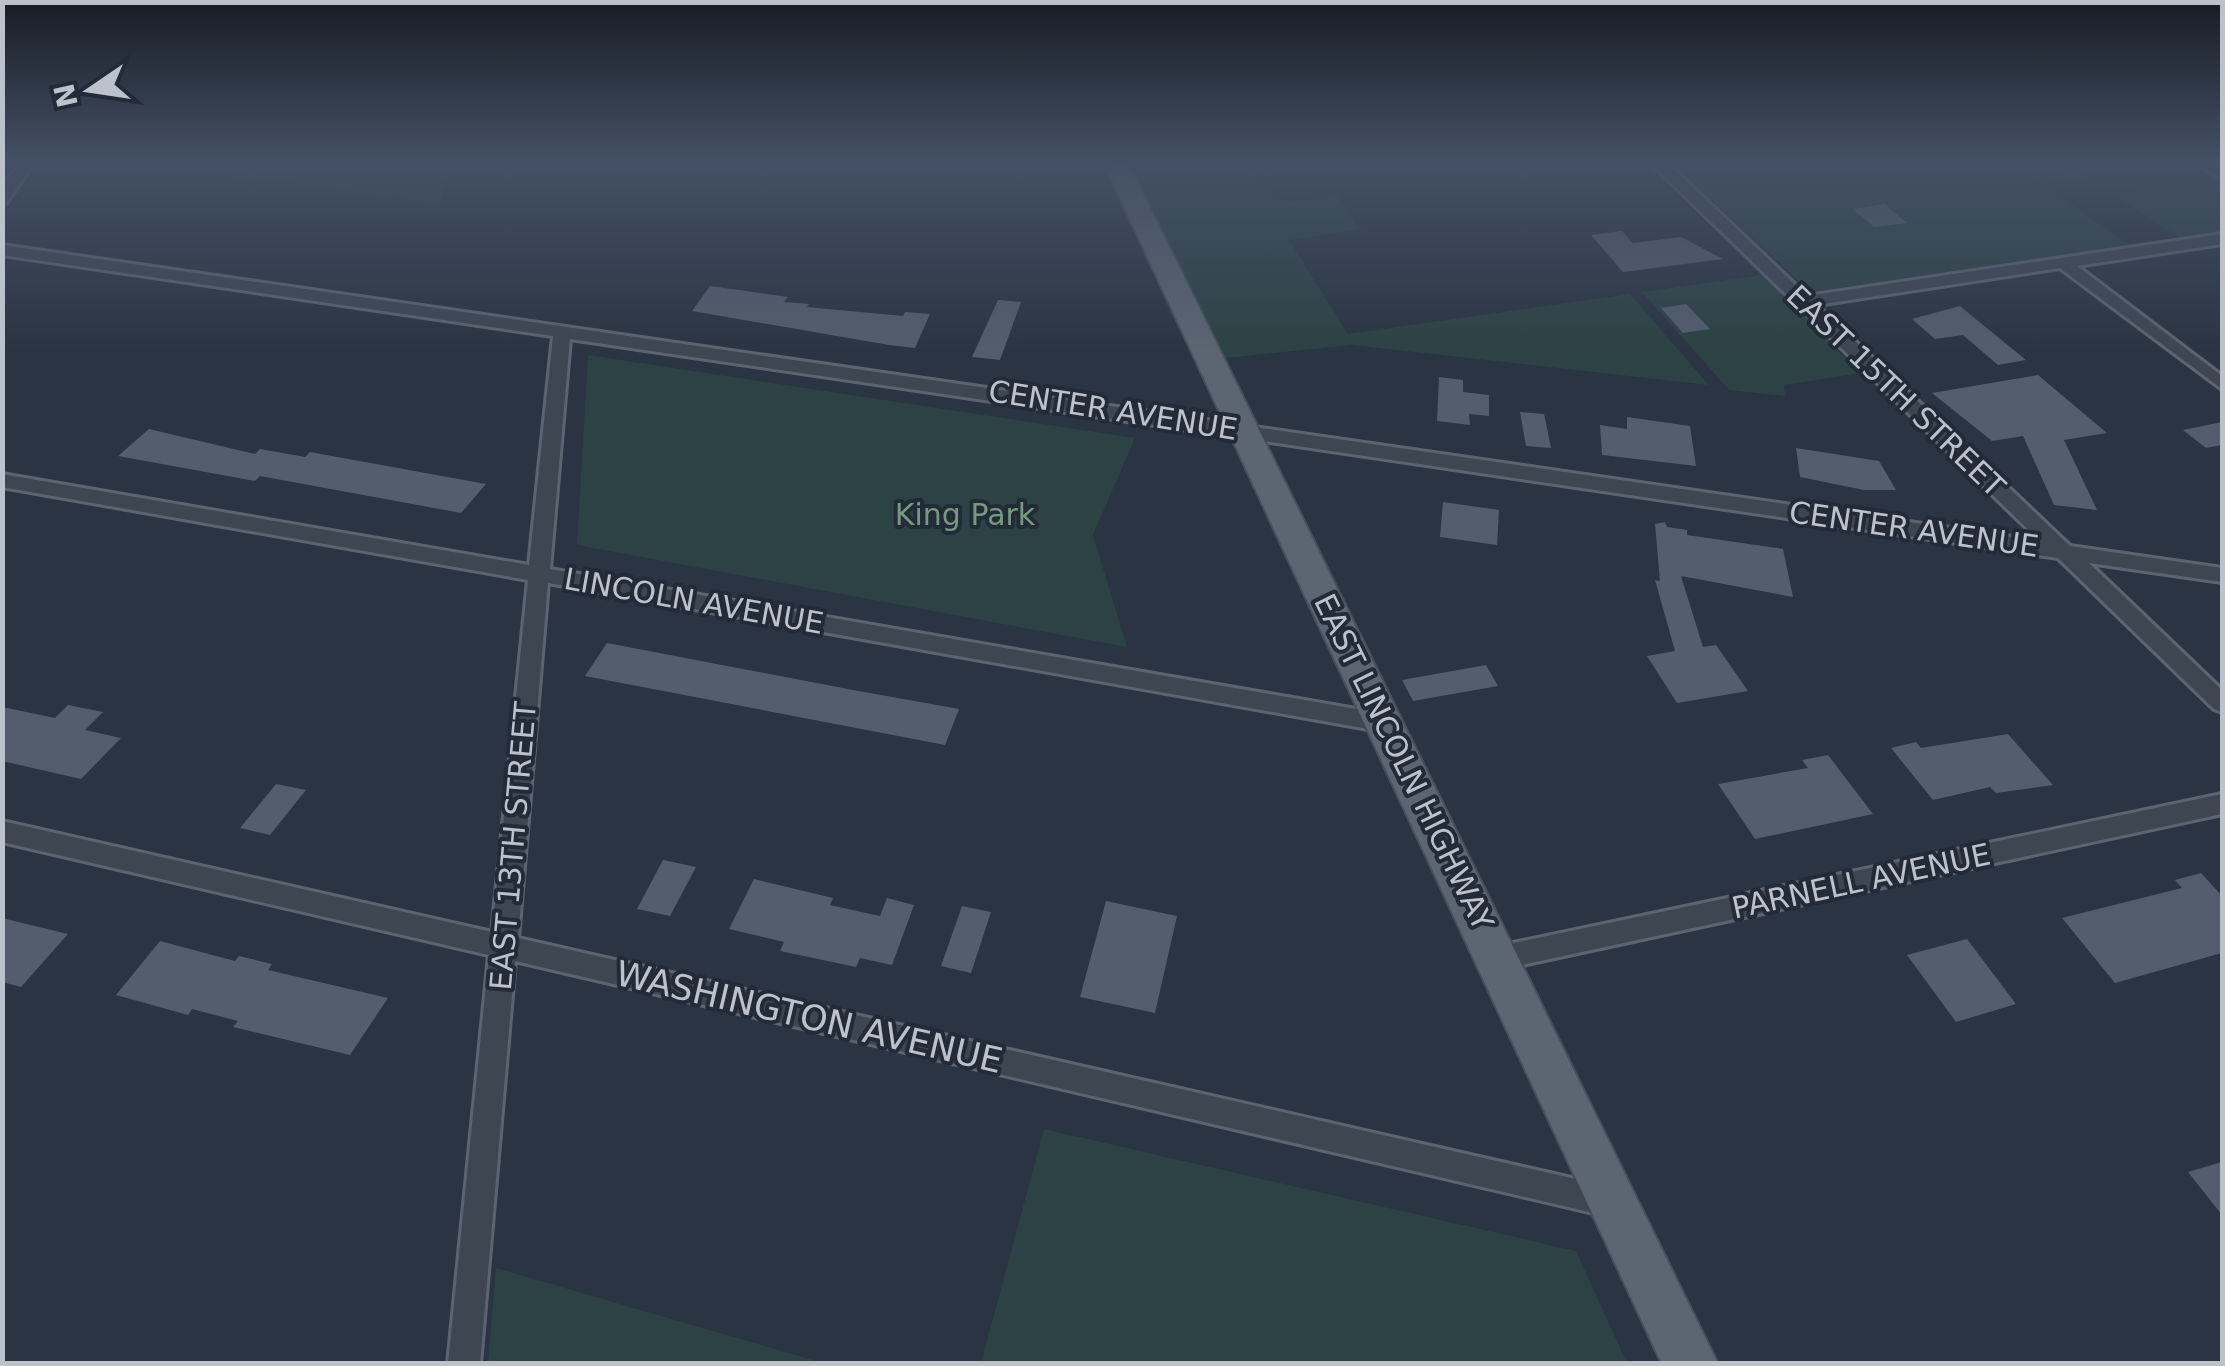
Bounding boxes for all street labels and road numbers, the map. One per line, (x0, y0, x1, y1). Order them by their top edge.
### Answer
street label: EAST 15TH STREET (1780, 278, 2013, 505)
street label: CENTER AVENUE (986, 373, 1240, 447)
street label: CENTER AVENUE (1787, 494, 2041, 564)
street label: LINCOLN AVENUE (562, 561, 826, 641)
street label: EAST LINCOLN HIGHWAY (1307, 588, 1501, 936)
street label: EAST 13TH STREET (483, 700, 543, 992)
street label: PARNELL AVENUE (1729, 837, 1993, 925)
street label: WASHINGTON AVENUE (612, 953, 1006, 1081)

